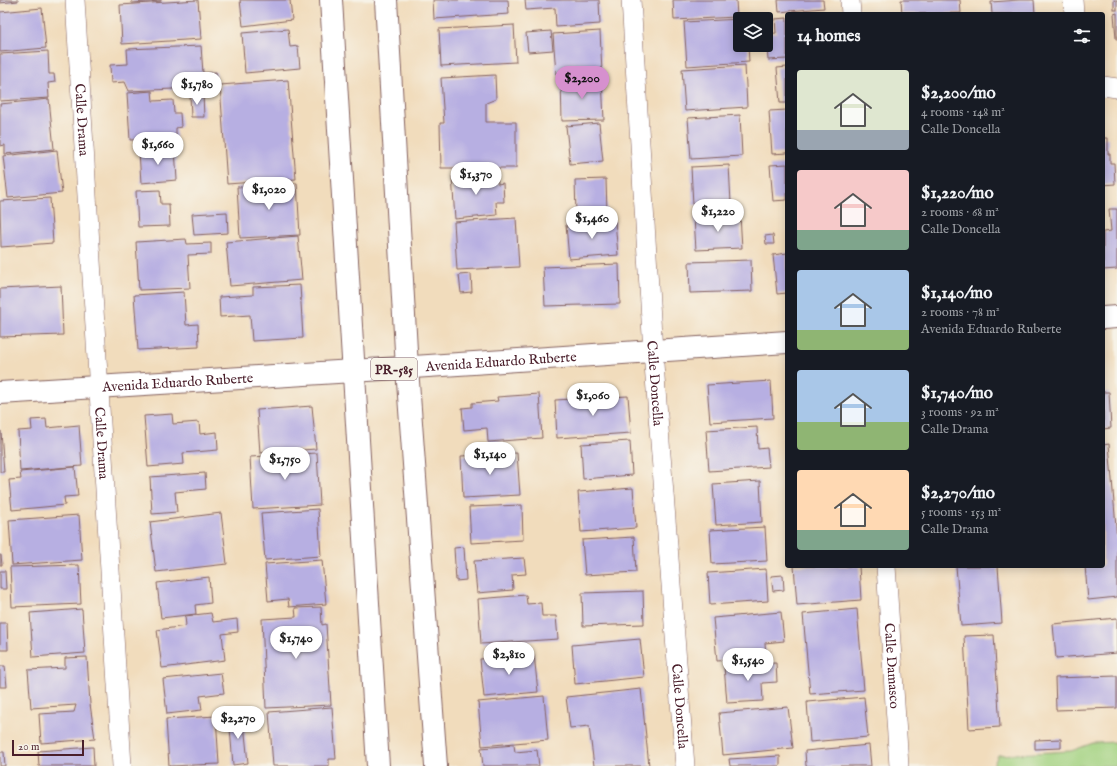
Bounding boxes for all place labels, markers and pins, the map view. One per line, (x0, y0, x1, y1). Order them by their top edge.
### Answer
pin: $2,200 (549, 66, 615, 100)
pin: $1,780 (164, 72, 230, 106)
pin: $1,660 (125, 132, 191, 166)
pin: $1,370 (443, 162, 509, 196)
pin: $1,020 (236, 177, 302, 211)
pin: $1,220 (685, 199, 751, 233)
pin: $1,460 (559, 206, 625, 240)
pin: $1,060 (560, 383, 626, 417)
pin: $1,140 (457, 442, 523, 476)
pin: $1,750 (252, 447, 318, 481)
pin: $1,740 (263, 626, 329, 660)
pin: $2,810 (476, 642, 542, 676)
pin: $1,540 (715, 648, 781, 682)
pin: $2,270 (205, 706, 271, 740)

